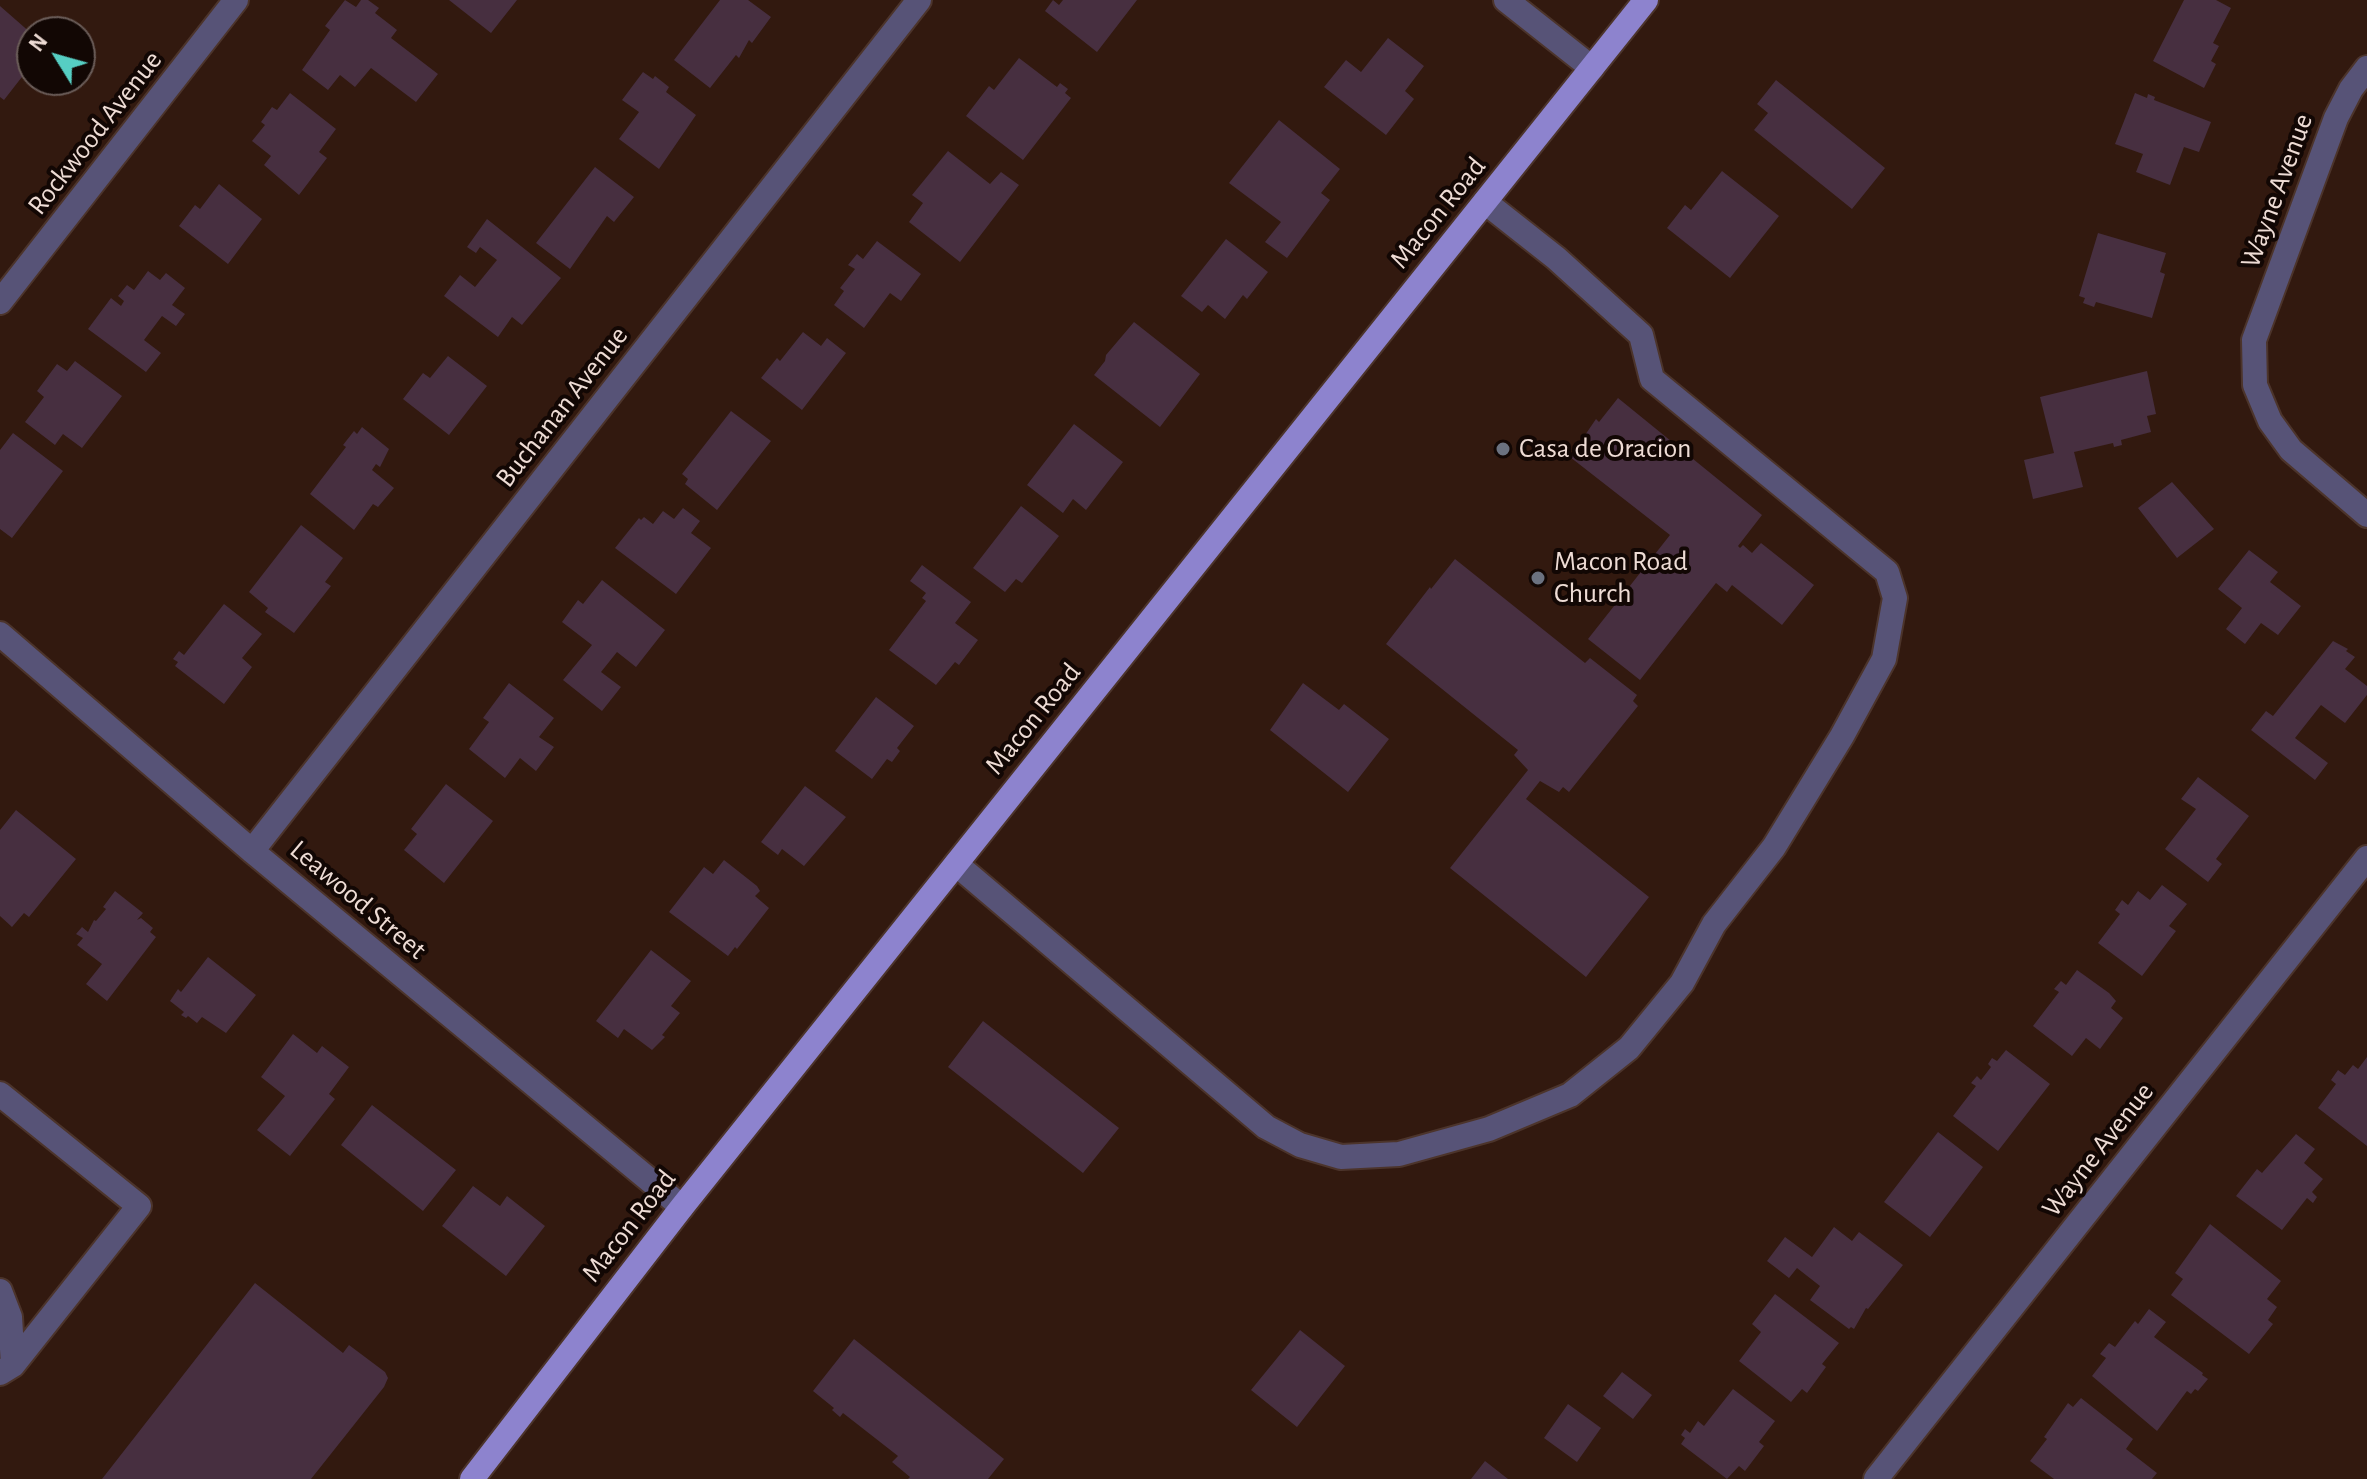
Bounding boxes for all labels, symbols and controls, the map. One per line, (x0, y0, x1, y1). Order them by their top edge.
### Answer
north arrow (16, 16, 96, 96)
text: N (25, 30, 52, 55)
street label: Rockwood Avenue (21, 44, 169, 222)
street label: Wayne Avenue (2234, 109, 2320, 273)
street label: Macon Road (1383, 150, 1493, 276)
street label: Buchanan Avenue (489, 320, 635, 494)
place label: Casa de Oracion (1519, 432, 1691, 466)
marker: Casa de Oracion (1494, 440, 1512, 458)
place label: Macon Road Church (1554, 545, 1688, 611)
marker: Macon Road Church (1529, 569, 1547, 587)
street label: Macon Road (978, 656, 1088, 782)
street label: Leawood Street (283, 833, 433, 967)
street label: Wayne Avenue (2035, 1076, 2161, 1224)
street label: Macon Road (575, 1163, 683, 1289)

